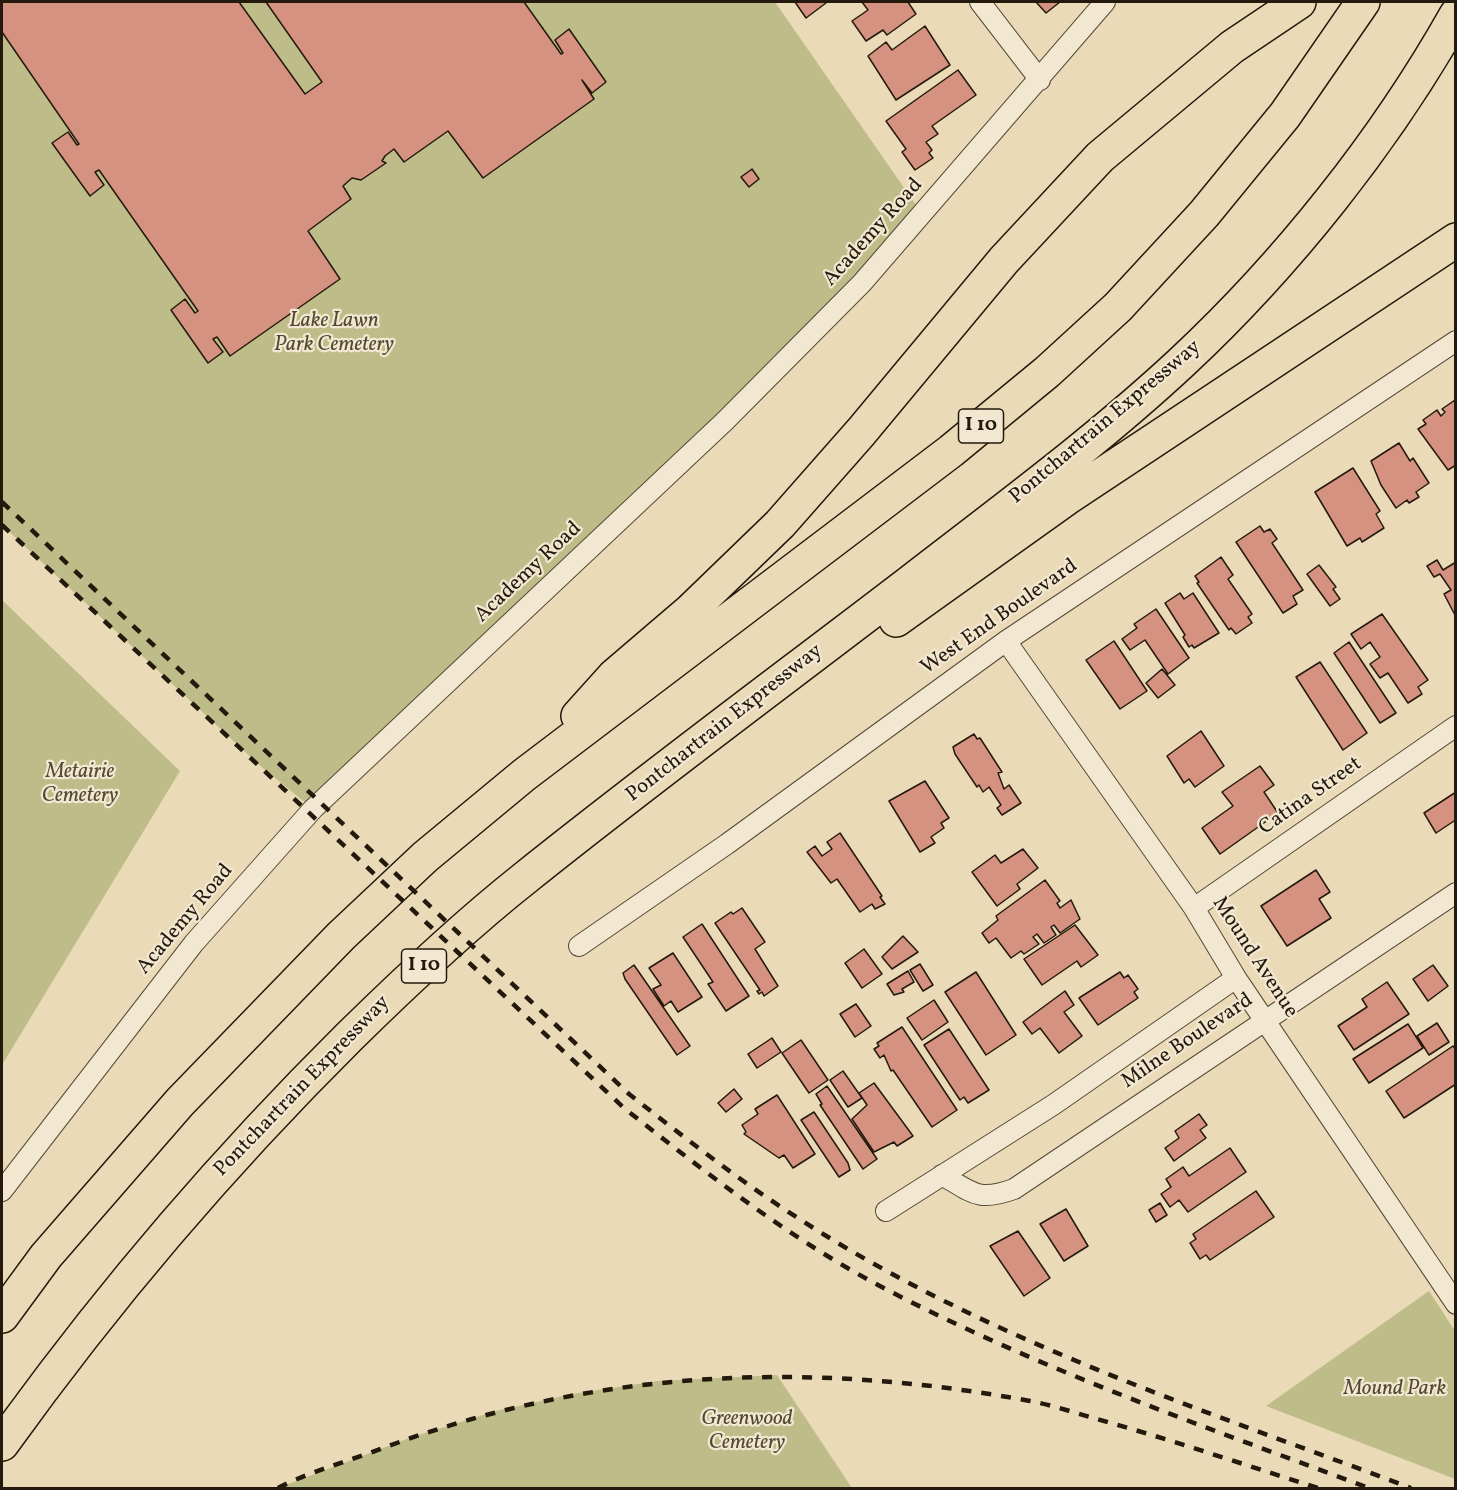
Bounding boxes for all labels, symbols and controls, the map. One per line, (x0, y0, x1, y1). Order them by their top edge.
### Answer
street label: Academy Road (819, 174, 929, 292)
park label: Lake Lawn Park Cemetery (274, 309, 394, 359)
street label: Pontchartrain Expressway (1005, 335, 1207, 511)
road number: I 10 (958, 409, 1004, 443)
street label: Academy Road (470, 517, 588, 629)
street label: West End Boulevard (917, 555, 1083, 681)
street label: Pontchartrain Expressway (622, 639, 828, 809)
street label: Catina Street (1255, 752, 1367, 842)
park label: Metairie Cemetery (42, 760, 118, 810)
street label: Academy Road (132, 860, 240, 980)
street label: Mound Avenue (1205, 893, 1303, 1023)
road number: I 10 (402, 949, 446, 983)
street label: Milne Boulevard (1117, 989, 1259, 1095)
street label: Pontchartrain Expressway (210, 991, 396, 1183)
park label: Mound Park (1344, 1377, 1446, 1403)
park label: Greenwood Cemetery (701, 1407, 793, 1457)

